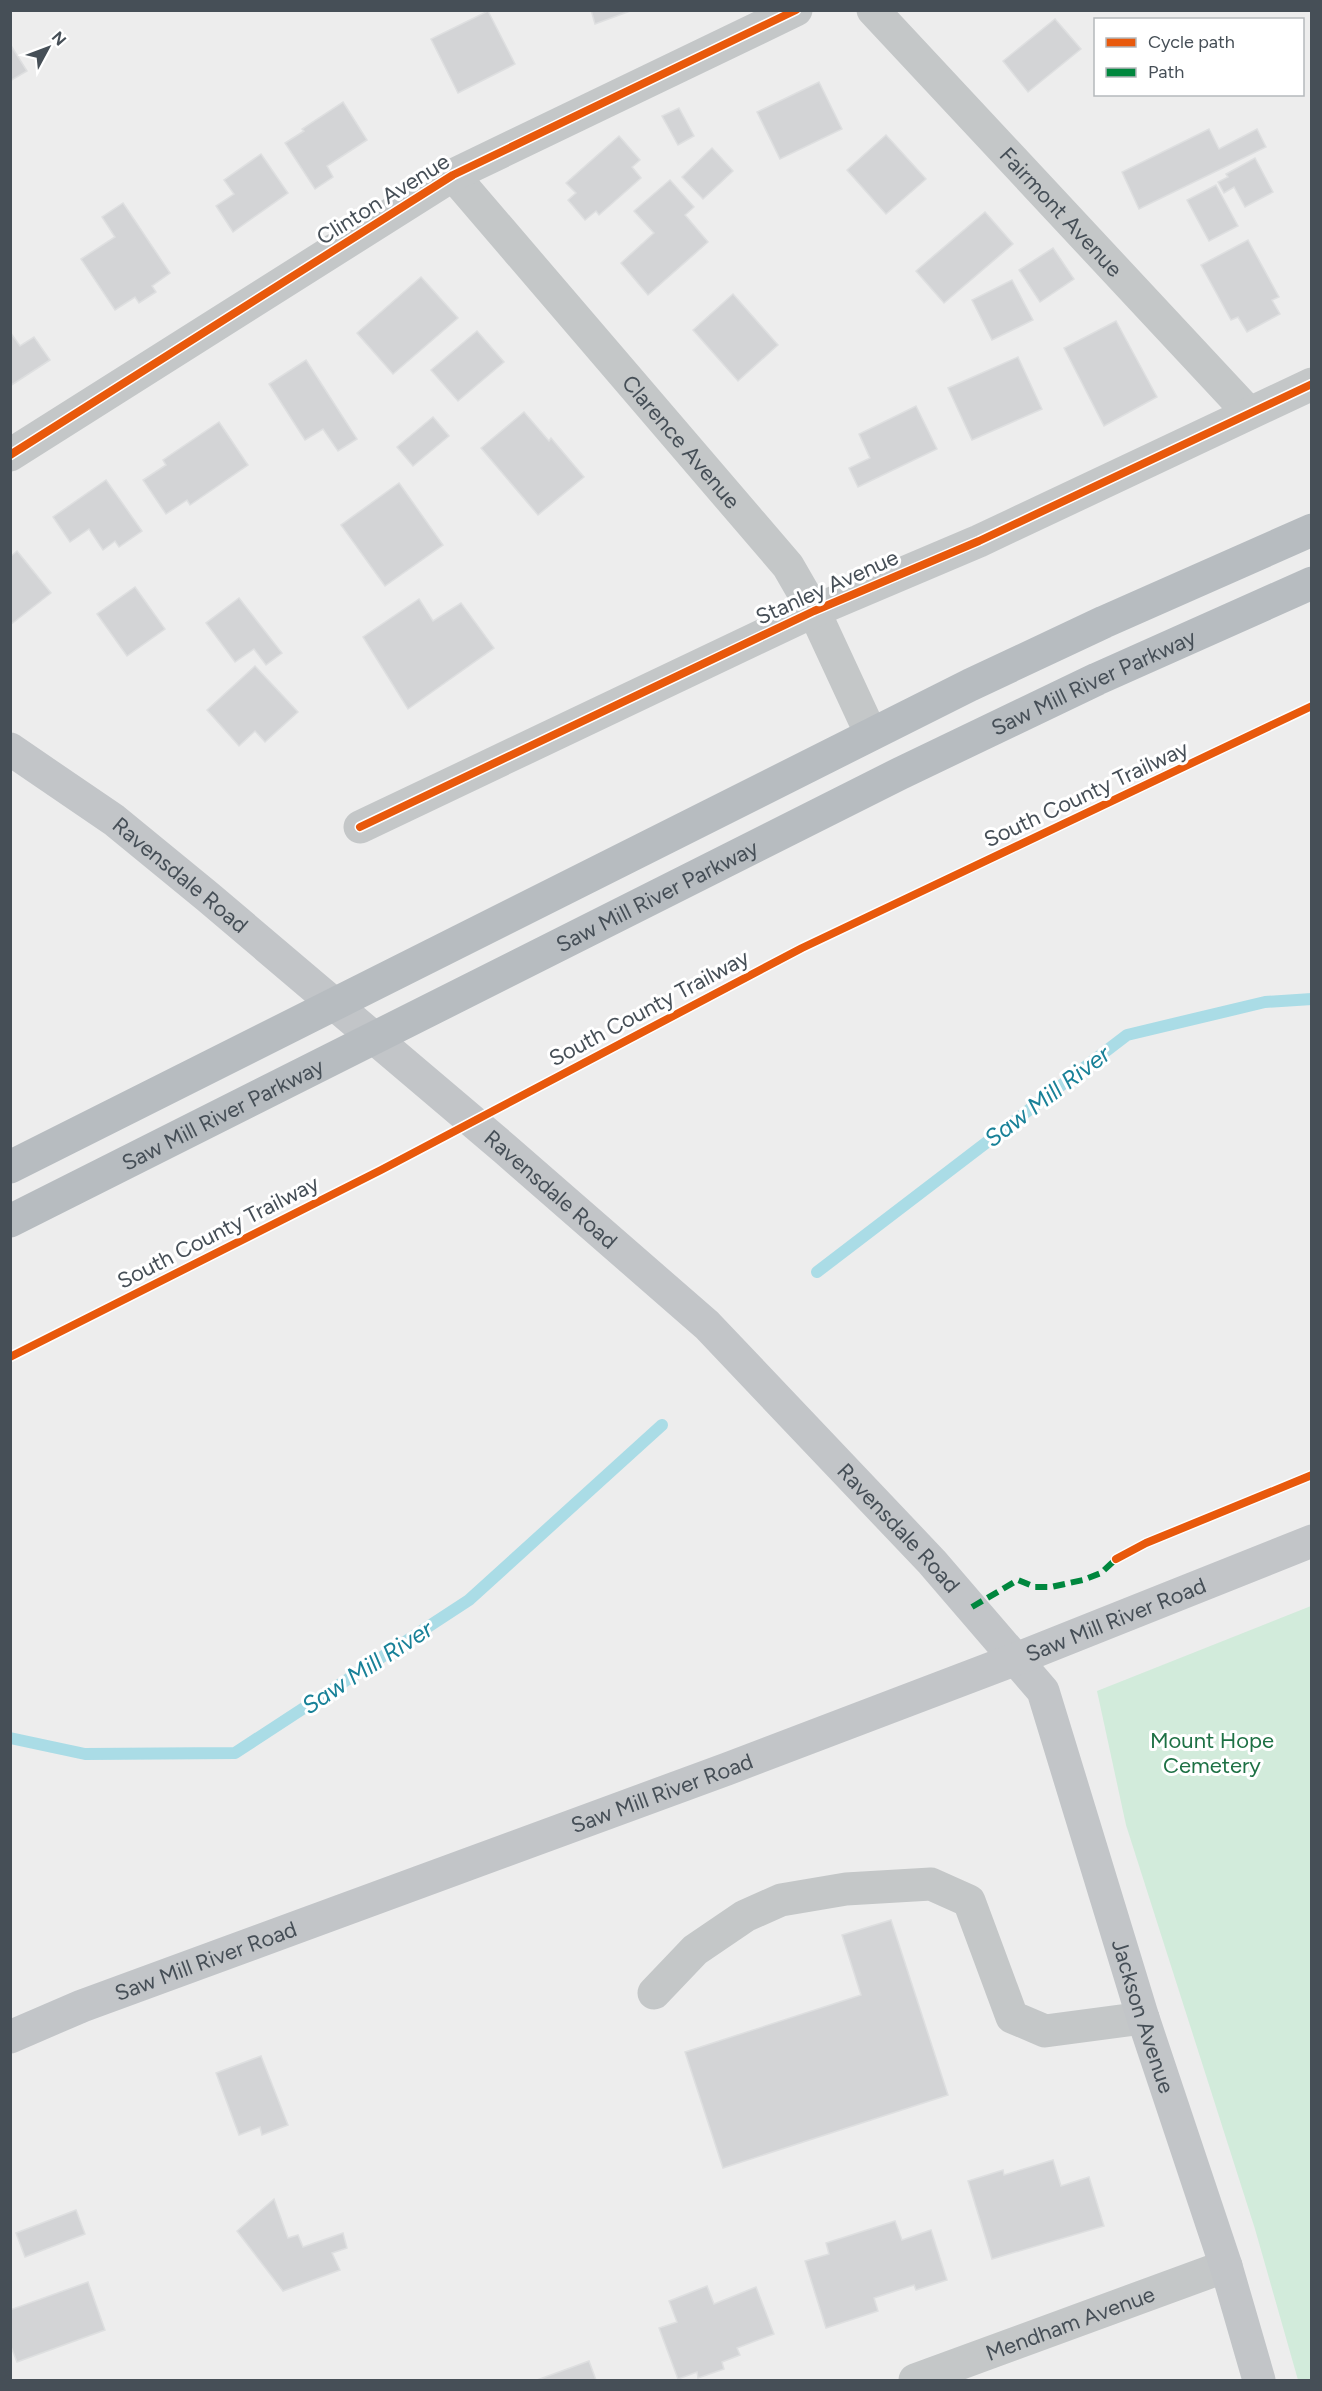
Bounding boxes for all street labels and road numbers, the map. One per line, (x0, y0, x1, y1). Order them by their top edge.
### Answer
street label: Fairmont Avenue (994, 141, 1128, 282)
street label: Clinton Avenue (312, 147, 454, 251)
street label: Clarence Avenue (617, 369, 746, 514)
street label: Stanley Avenue (752, 544, 902, 630)
street label: Saw Mill River Parkway (987, 623, 1200, 741)
street label: South County Trailway (980, 735, 1193, 853)
street label: Ravensdale Road (107, 811, 254, 939)
street label: Saw Mill River Parkway (551, 834, 763, 958)
street label: South County Trailway (544, 944, 754, 1072)
street label: Saw Mill River Parkway (117, 1052, 329, 1176)
street label: Ravensdale Road (479, 1124, 623, 1254)
street label: South County Trailway (113, 1169, 324, 1295)
street label: Ravensdale Road (832, 1457, 966, 1598)
street label: Saw Mill River Road (1022, 1571, 1210, 1667)
street label: Saw Mill River Road (567, 1747, 756, 1839)
street label: Saw Mill River Road (111, 1915, 300, 2006)
street label: Jackson Avenue (1106, 1936, 1181, 2097)
street label: Mendham Avenue (982, 2280, 1158, 2367)

